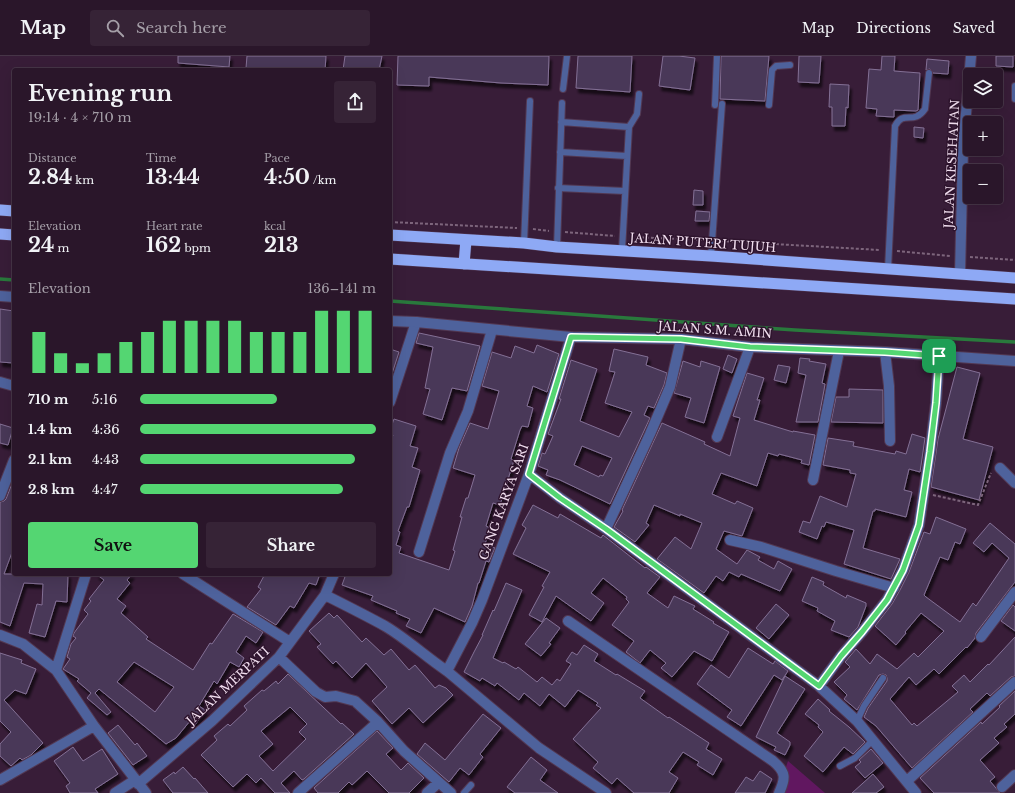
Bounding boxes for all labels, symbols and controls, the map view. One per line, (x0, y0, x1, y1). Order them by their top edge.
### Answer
search box (90, 10, 370, 46)
text: Map (20, 16, 66, 39)
icon: search (104, 17, 126, 39)
text: Search here (136, 18, 227, 37)
text: Map (802, 19, 834, 37)
text: Directions (856, 19, 931, 37)
text: Saved (953, 19, 995, 37)
map controls (963, 68, 1003, 204)
button: layers (963, 68, 1003, 108)
text: Evening run (28, 80, 172, 107)
button: share (334, 81, 376, 123)
street label: JALAN KESEHATAN (941, 99, 962, 231)
text: 19:14 · 4 × 710 m (28, 109, 132, 126)
button: + (963, 116, 1003, 156)
text: Distance (28, 151, 77, 165)
text: Time (146, 151, 176, 165)
text: Pace (264, 151, 290, 165)
button: − (963, 164, 1003, 204)
text: 2.84 (28, 165, 72, 189)
text: 13:44 (146, 165, 200, 189)
text: 4:50 (264, 165, 310, 189)
text: km (72, 173, 94, 187)
text: /km (310, 173, 336, 187)
text: Elevation (28, 219, 81, 233)
text: Heart rate (146, 219, 203, 233)
text: kcal (264, 219, 286, 233)
street label: JALAN PUTERI TUJUH (627, 230, 777, 255)
text: 24 (28, 233, 54, 257)
text: 162 (146, 233, 181, 257)
text: 213 (264, 233, 298, 257)
text: m (54, 241, 69, 255)
text: bpm (181, 241, 211, 255)
text: Elevation (28, 280, 91, 297)
text: 136–141 m (308, 280, 376, 297)
street label: JALAN S.M. AMIN (655, 318, 773, 341)
pin (922, 339, 956, 373)
icon: arrive (928, 345, 950, 367)
text: 710 m (28, 391, 68, 408)
text: 5:16 (92, 391, 117, 408)
text: 1.4 km (28, 421, 72, 438)
text: 4:36 (92, 421, 120, 438)
street label: GANG KARYA SARI (475, 441, 532, 562)
text: 2.1 km (28, 451, 72, 468)
text: 4:43 (92, 451, 119, 468)
text: 2.8 km (28, 481, 75, 498)
text: 4:47 (92, 481, 117, 498)
button: Save (28, 522, 198, 568)
button: Share (206, 522, 376, 568)
street label: JALAN MERPATI (182, 643, 272, 729)

